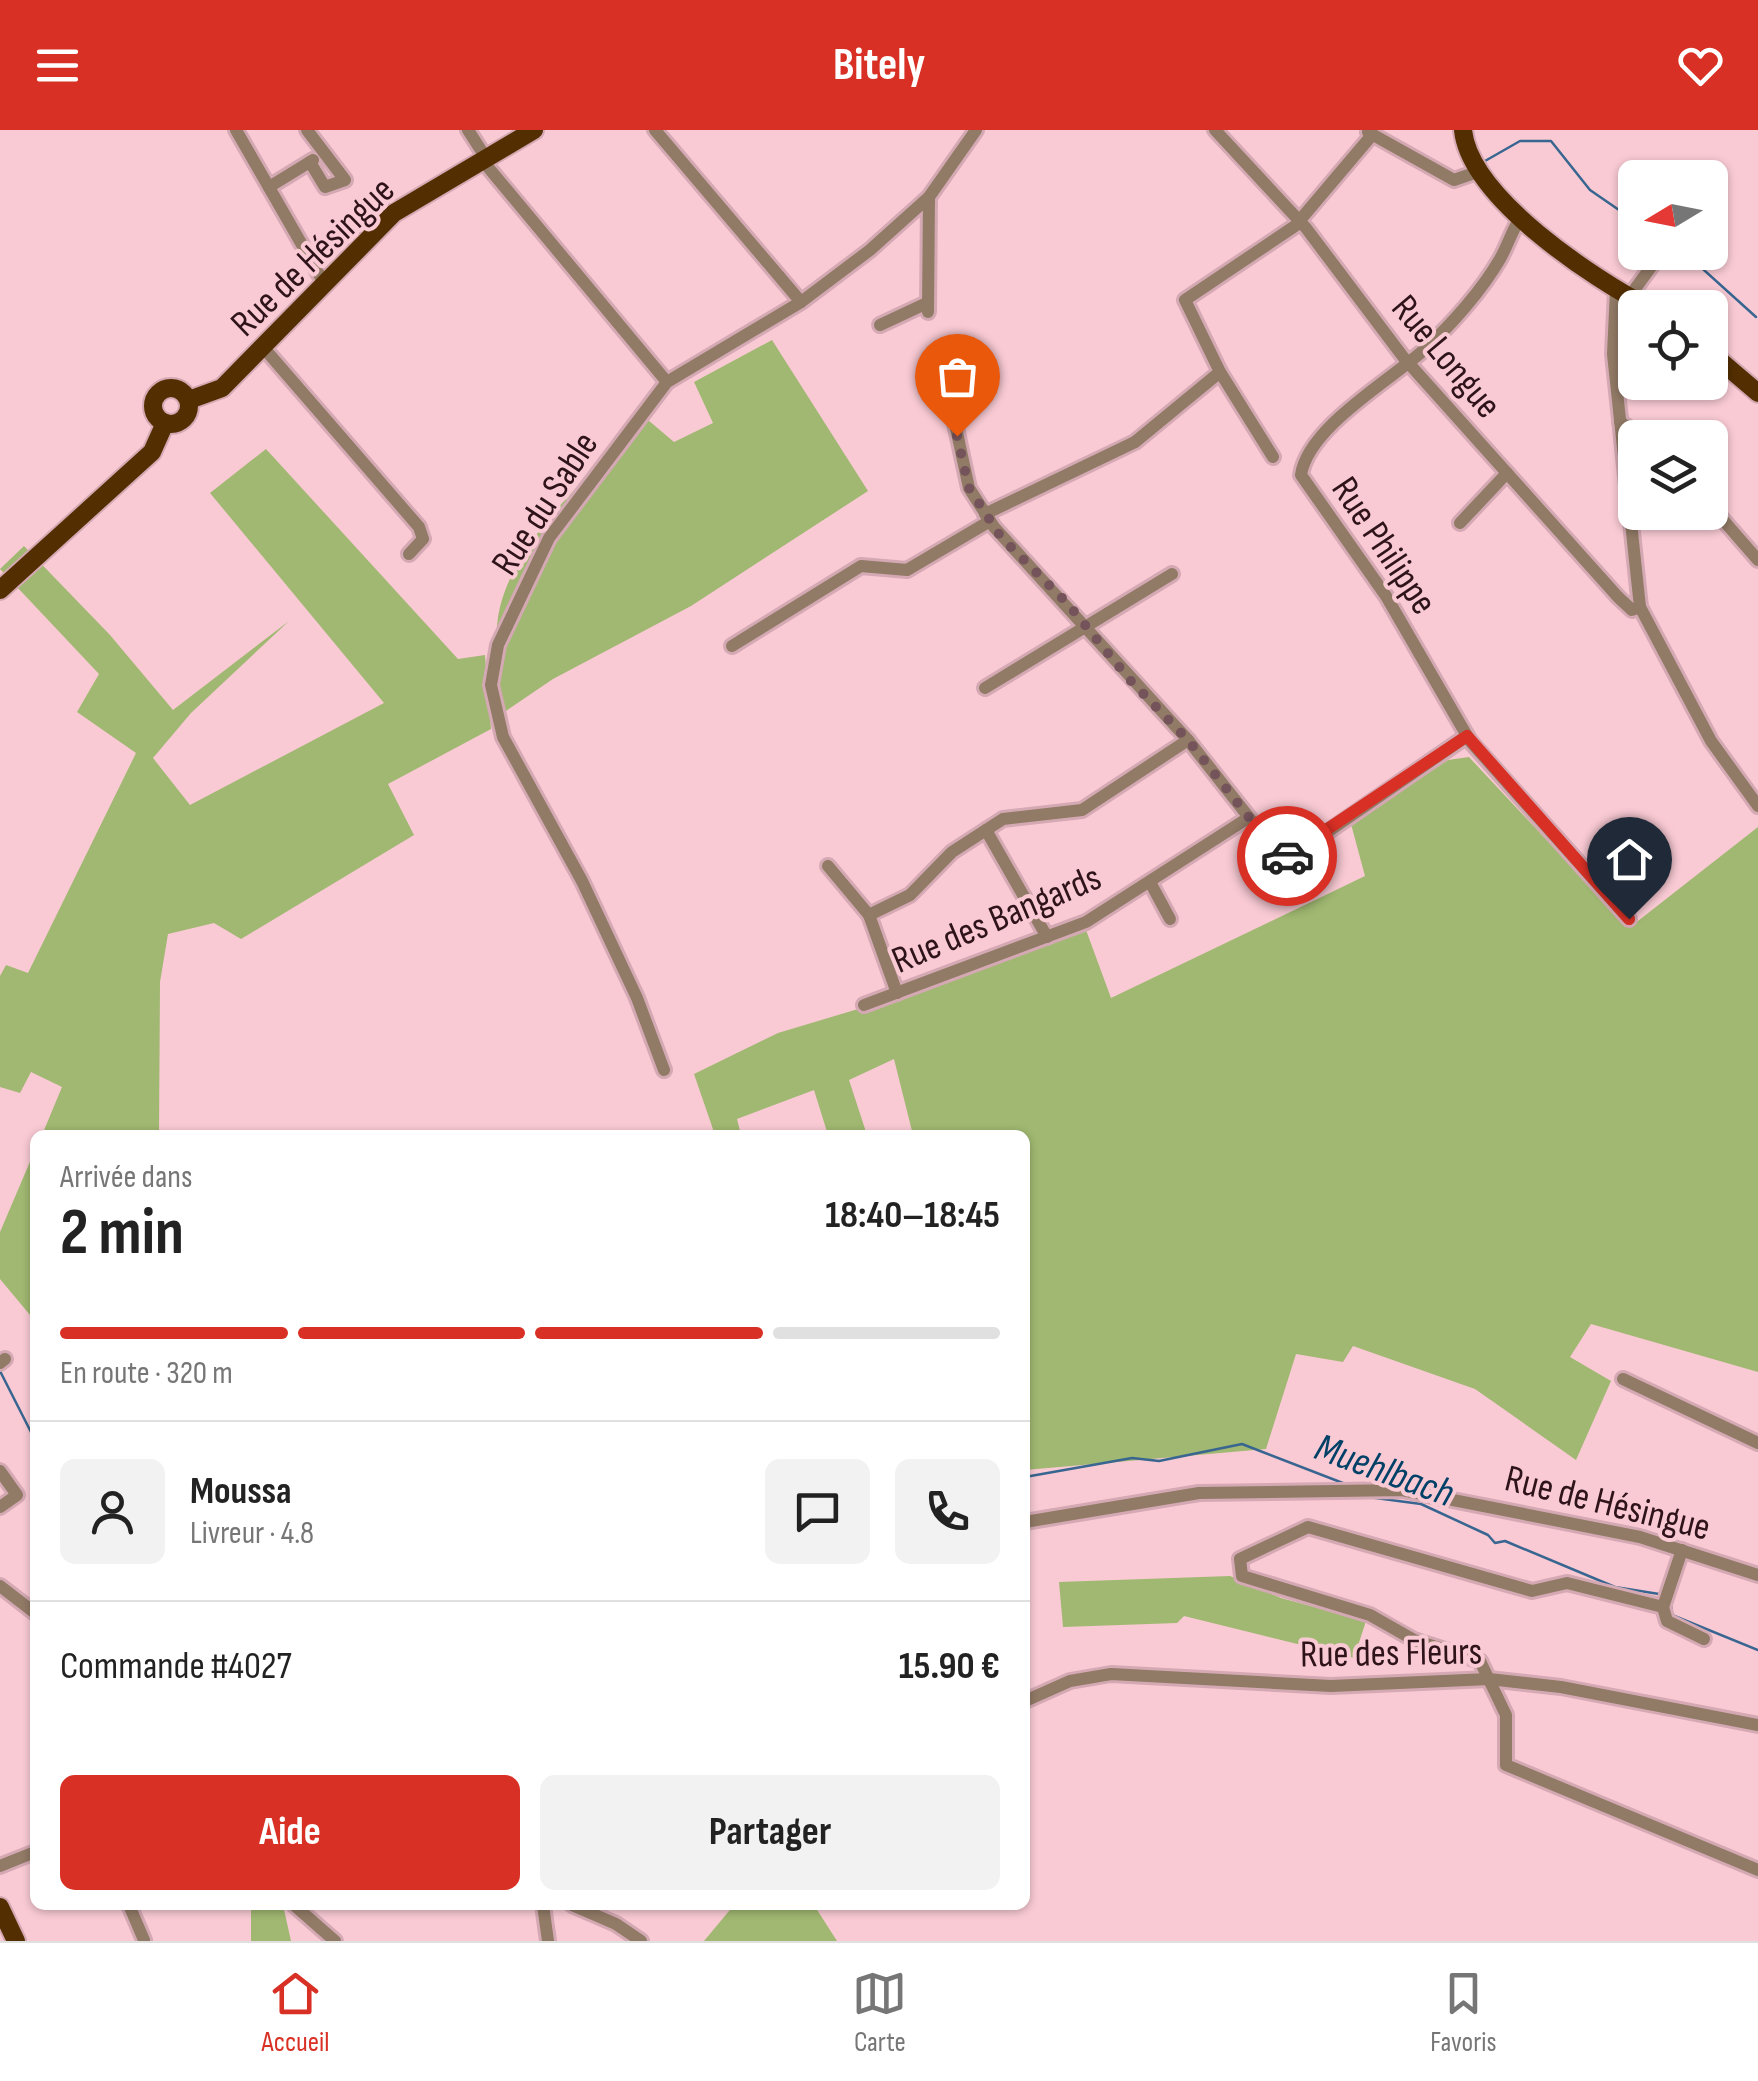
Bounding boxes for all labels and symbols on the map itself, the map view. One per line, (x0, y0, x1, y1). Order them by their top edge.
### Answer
north arrow (1618, 160, 1728, 270)
street label: Rue de Hésingue (222, 168, 404, 346)
street label: Rue Longue (1381, 286, 1510, 428)
pin (915, 334, 1000, 437)
street label: Rue du Sable (482, 424, 608, 584)
street label: Rue Philippe (1322, 469, 1446, 623)
courier (1237, 806, 1337, 906)
pin (1587, 817, 1672, 920)
street label: Rue des Bangards (885, 855, 1108, 984)
water label: Muehlbach (1308, 1424, 1460, 1518)
street label: Rue de Hésingue (1500, 1456, 1715, 1551)
street label: Rue des Fleurs (1300, 1629, 1483, 1678)

